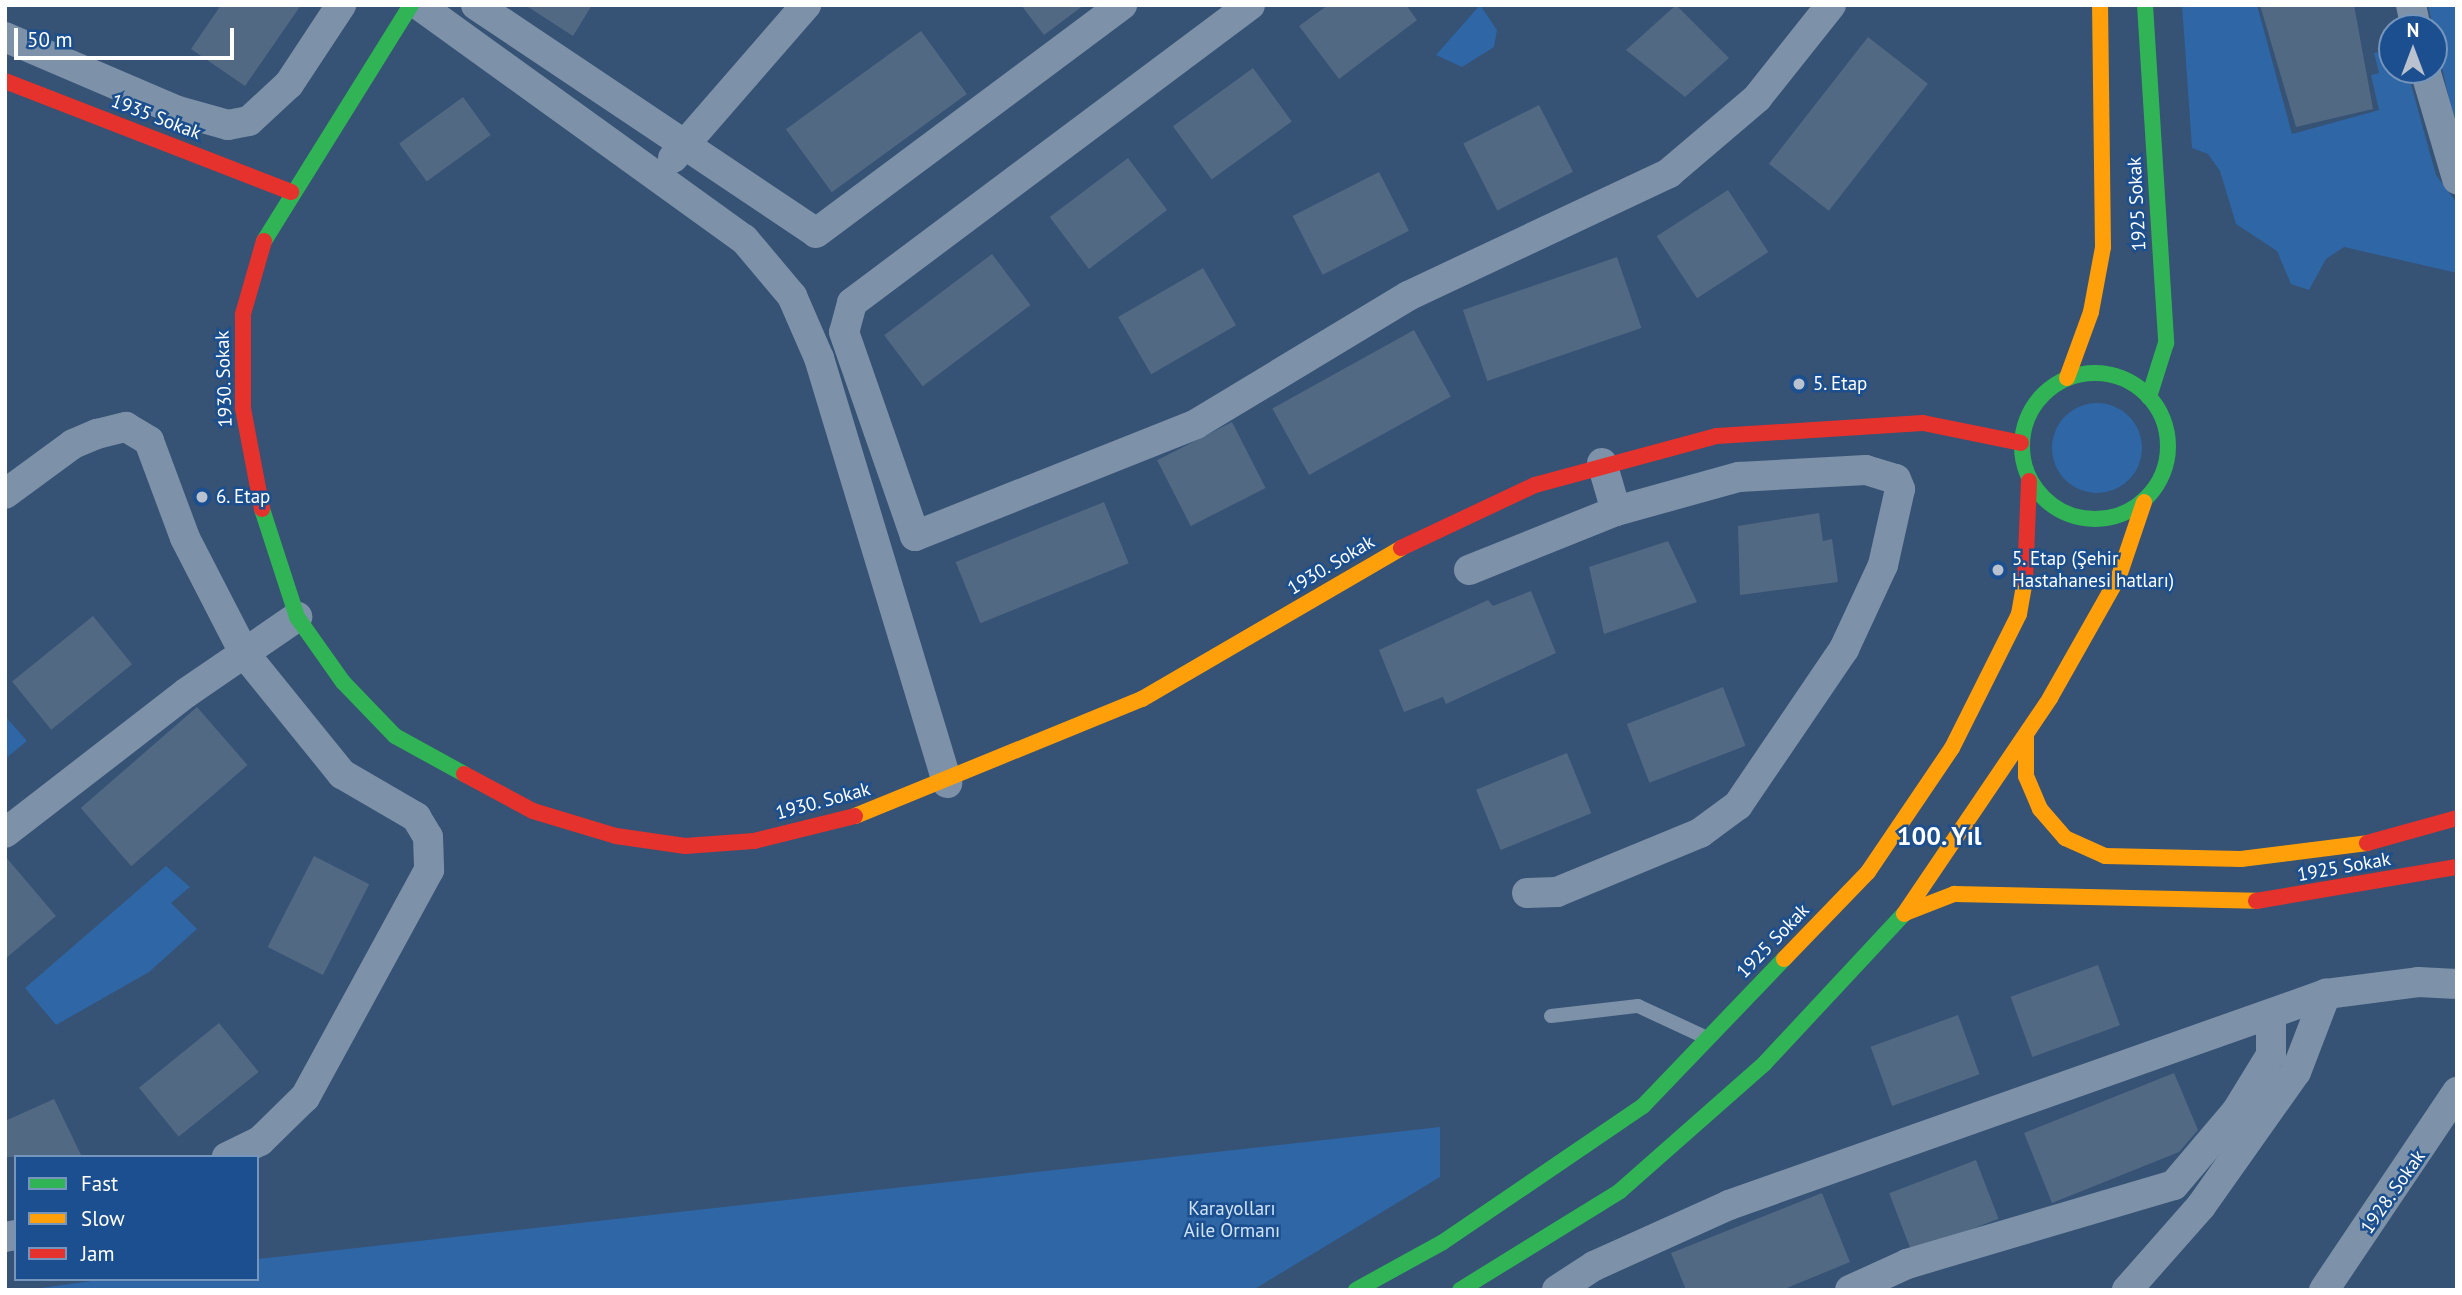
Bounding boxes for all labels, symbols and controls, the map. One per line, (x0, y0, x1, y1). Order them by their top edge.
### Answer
scale bar (18, 14, 238, 58)
north arrow (2378, 14, 2448, 84)
text: N (2407, 18, 2419, 42)
text: 50 m (27, 26, 73, 53)
street label: 1935 Sokak (108, 89, 204, 145)
street label: 1925 Sokak (2123, 156, 2151, 252)
street label: 1930. Sokak (211, 329, 237, 429)
place label: 5. Etap (1813, 373, 1869, 395)
marker: 5. Etap (1791, 376, 1807, 392)
place label: 6. Etap (216, 486, 272, 508)
marker: 6. Etap (194, 489, 210, 505)
street label: 1930. Sokak (1283, 530, 1379, 600)
place label: 5. Etap (Şehir Hastahanesi hatları) (2012, 548, 2174, 592)
marker: 5. Etap (Şehir Hastahanesi hatları) (1990, 562, 2006, 578)
street label: 1930. Sokak (772, 777, 874, 825)
district label: 100. Yıl (1895, 820, 1983, 852)
street label: 1925 Sokak (2296, 848, 2392, 886)
street label: 1925 Sokak (1732, 899, 1814, 983)
street label: 1928. Sokak (2355, 1145, 2431, 1239)
legend (14, 1155, 259, 1281)
text: Fast (81, 1170, 118, 1197)
park label: Karayolları Aile Ormanı (1184, 1198, 1280, 1242)
text: Slow (81, 1205, 125, 1232)
text: Jam (81, 1240, 115, 1267)

